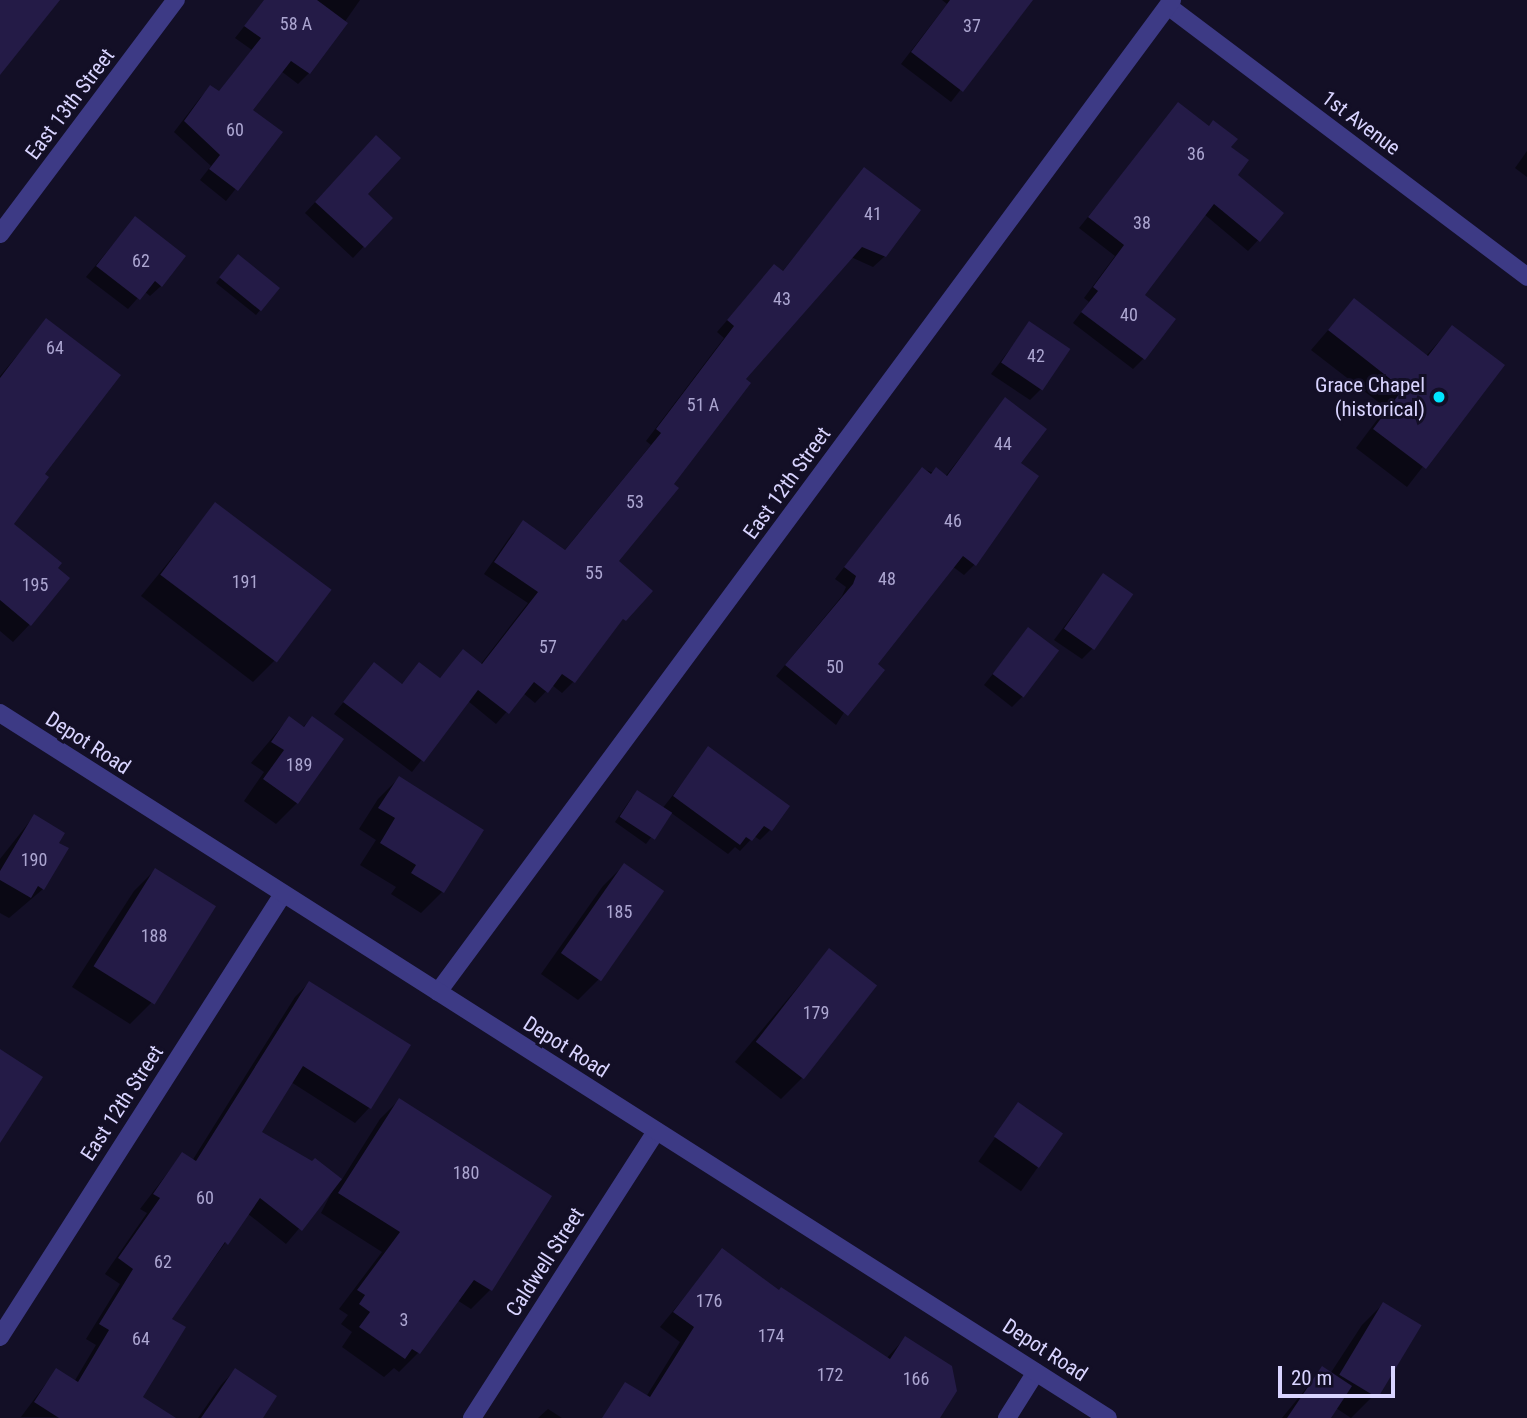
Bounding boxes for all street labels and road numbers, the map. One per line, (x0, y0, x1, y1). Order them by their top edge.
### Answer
street label: East 13th Street (20, 44, 120, 164)
street label: 1st Avenue (1317, 85, 1405, 161)
street label: East 12th Street (738, 422, 836, 544)
street label: Depot Road (41, 706, 135, 780)
street label: Depot Road (519, 1011, 613, 1083)
street label: East 12th Street (75, 1041, 169, 1165)
street label: Caldwell Street (501, 1203, 589, 1321)
street label: Depot Road (998, 1313, 1092, 1387)

